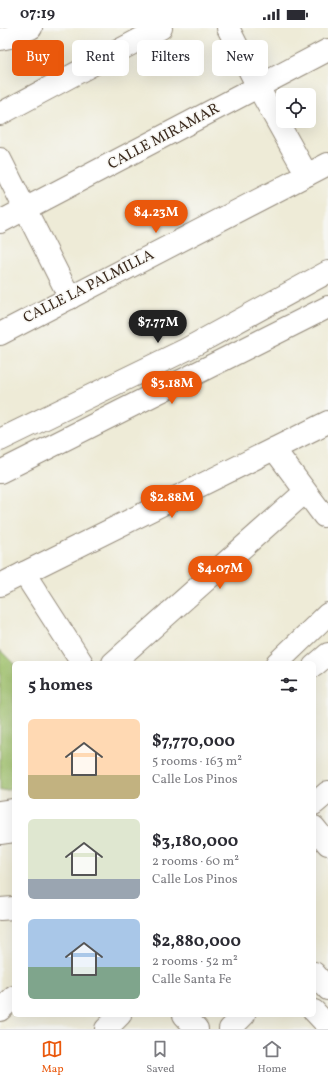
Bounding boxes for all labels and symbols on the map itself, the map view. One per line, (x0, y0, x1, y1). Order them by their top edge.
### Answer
street label: CALLE MIRAMAR (104, 99, 224, 175)
pin: $4.23M (123, 200, 189, 234)
street label: CALLE LA PALMILLA (20, 245, 158, 329)
pin: $7.77M (125, 310, 191, 344)
pin: $3.18M (139, 371, 205, 405)
pin: $2.88M (139, 485, 205, 519)
pin: $4.07M (187, 556, 253, 590)

